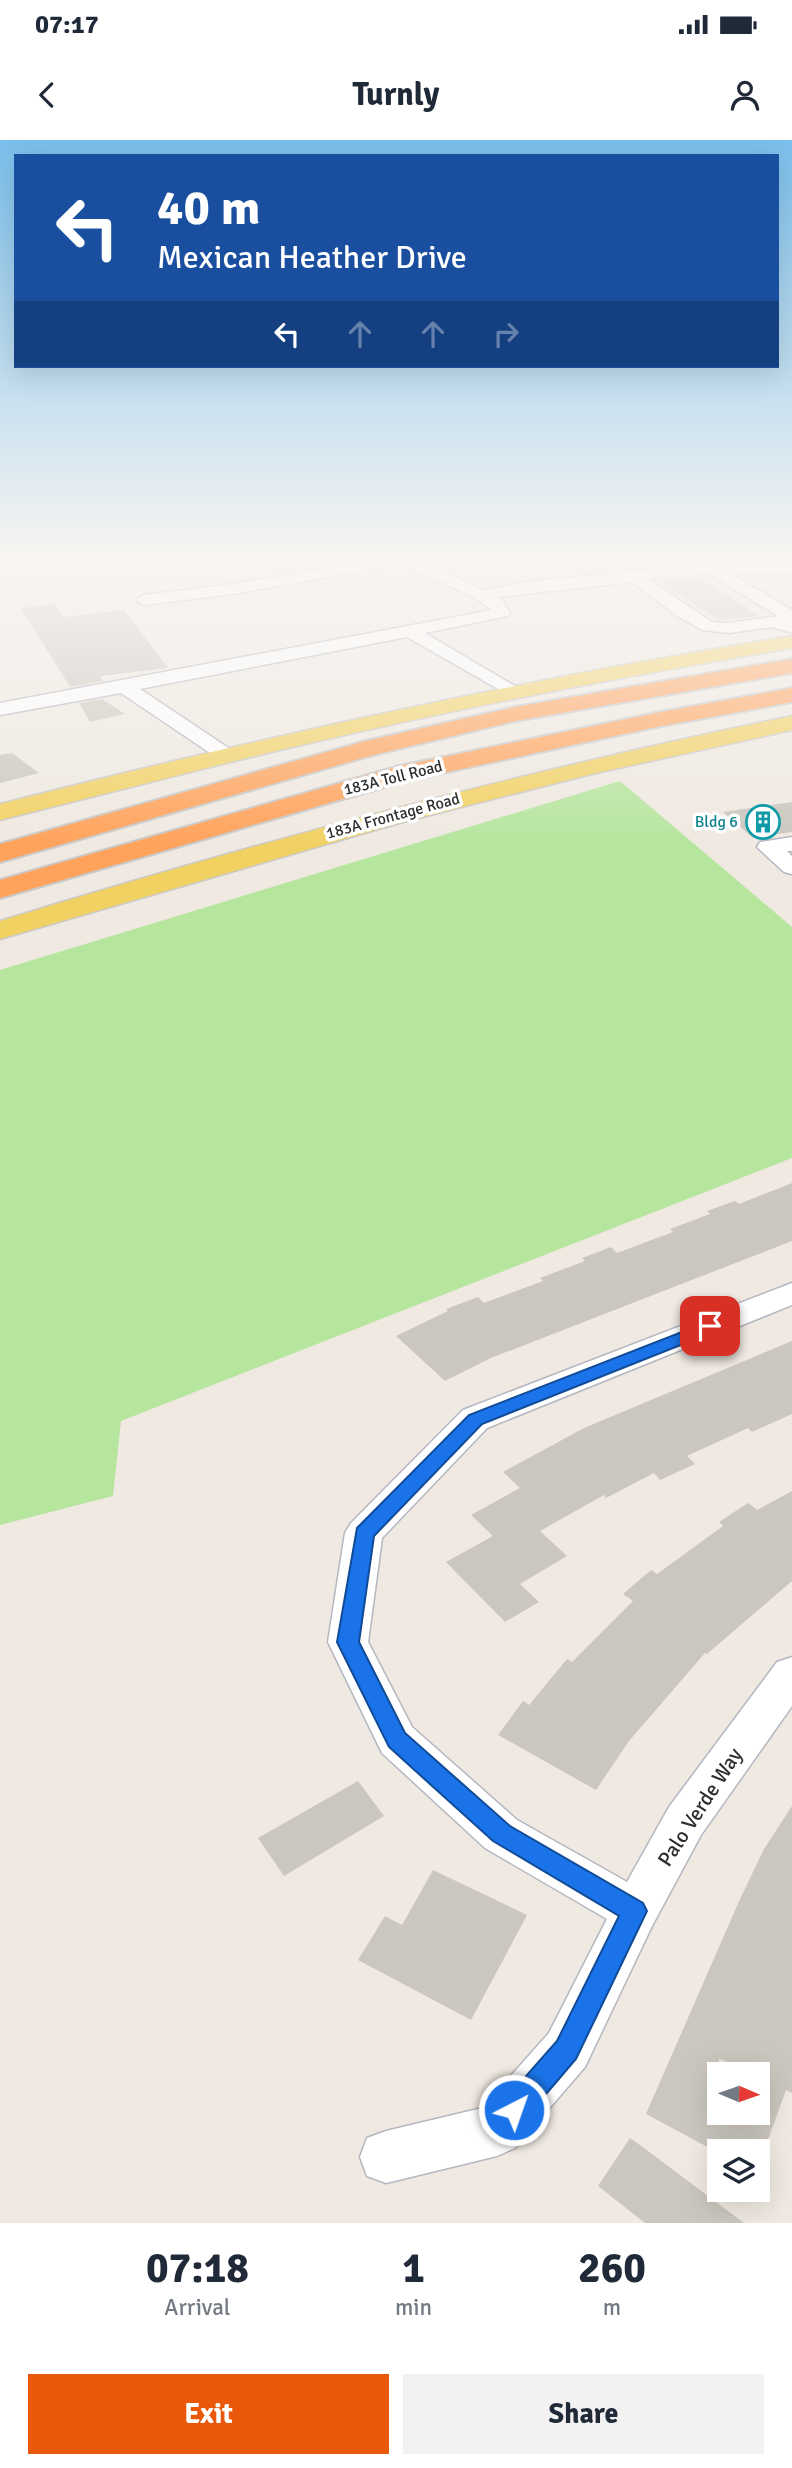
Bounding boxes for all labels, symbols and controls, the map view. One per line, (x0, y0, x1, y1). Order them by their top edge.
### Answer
text: 07:17 (35, 9, 99, 41)
text: Turnly (353, 75, 439, 114)
icon: back (28, 76, 66, 114)
icon: person (726, 76, 764, 114)
text: 40 m (157, 178, 260, 238)
icon: left (42, 182, 133, 273)
text: Mexican Heather Drive (157, 238, 467, 277)
icon: left (268, 315, 306, 353)
icon: ahead (341, 315, 379, 353)
icon: ahead (414, 315, 452, 353)
icon: right (487, 315, 525, 353)
street label: 183A Toll Road (342, 756, 444, 800)
street label: 183A Frontage Road (324, 789, 462, 843)
building icon: Bldg 6 (744, 803, 782, 841)
place label: Bldg 6 (695, 812, 738, 832)
pin (680, 1296, 740, 1356)
icon: arrive (691, 1307, 729, 1345)
street label: Palo Verde Way (652, 1743, 748, 1871)
north arrow (707, 2062, 770, 2124)
map controls (707, 2062, 770, 2202)
position arrow (477, 2073, 551, 2147)
button: layers (707, 2139, 770, 2202)
text: 07:18 (146, 2243, 249, 2294)
text: 1 (402, 2243, 425, 2294)
text: 260 (578, 2243, 646, 2294)
text: Arrival (164, 2293, 231, 2322)
text: min (395, 2293, 432, 2322)
text: m (603, 2293, 621, 2322)
button: Exit (28, 2374, 389, 2454)
button: Share (403, 2374, 764, 2454)

